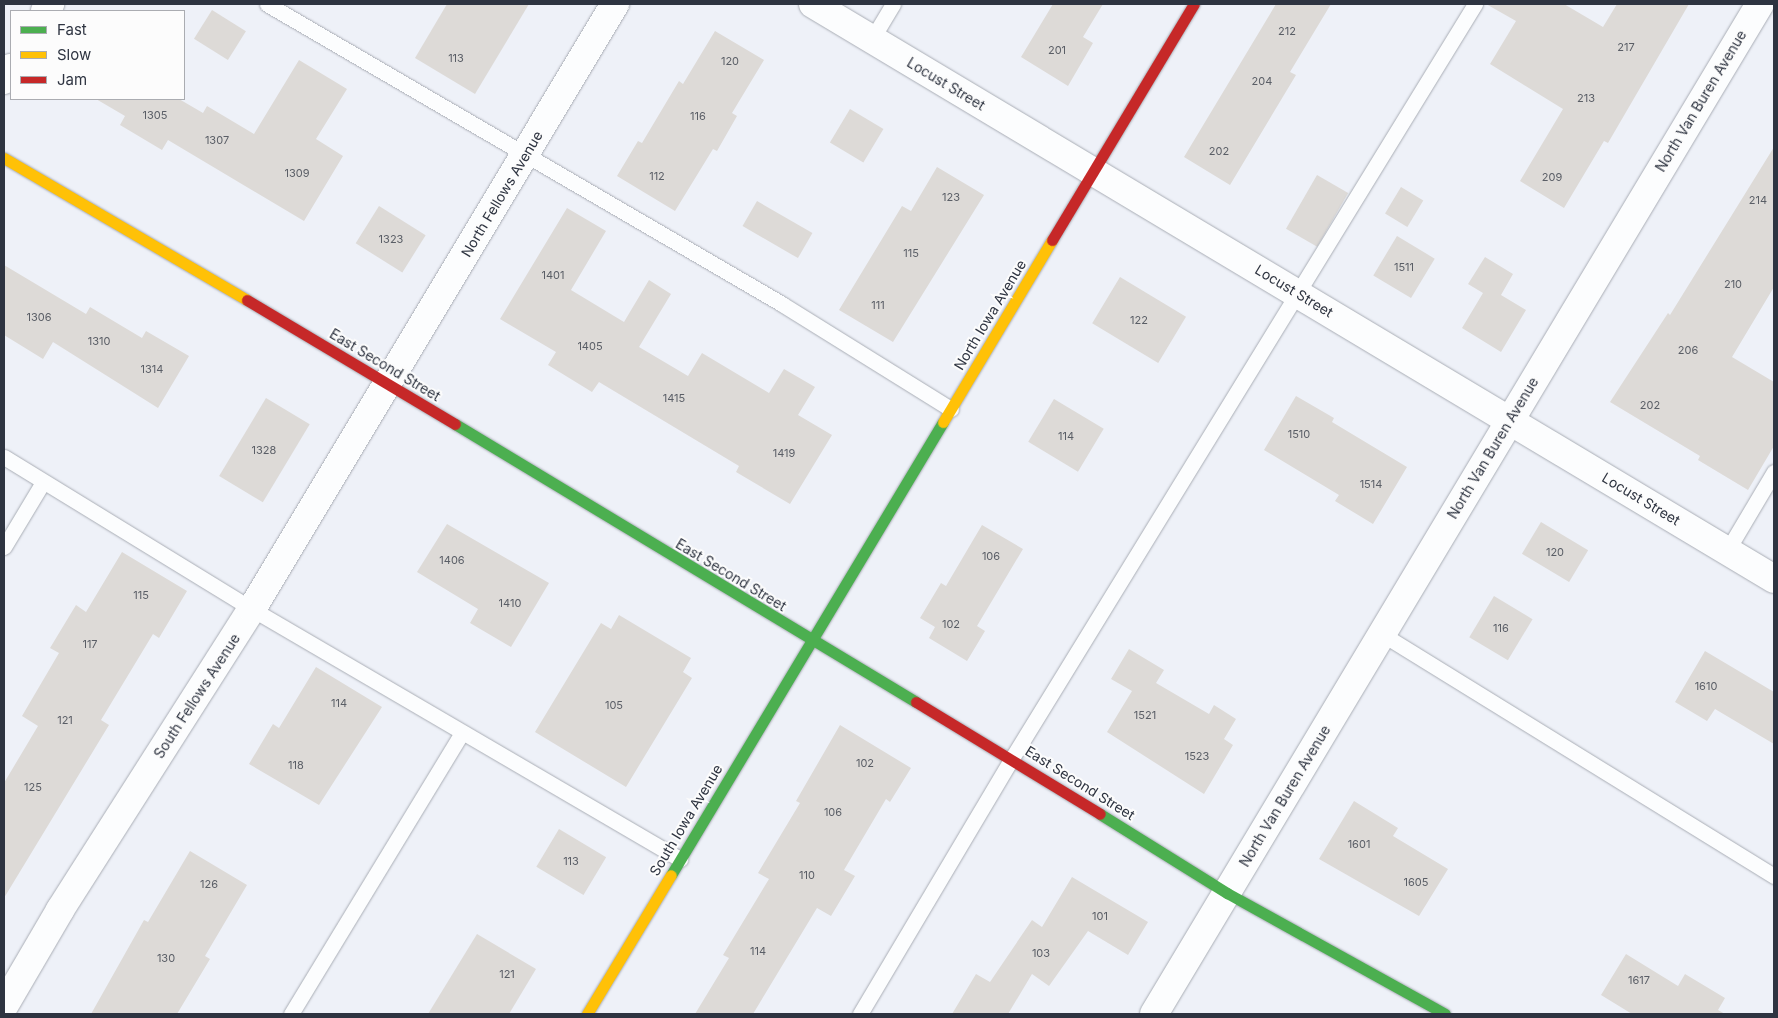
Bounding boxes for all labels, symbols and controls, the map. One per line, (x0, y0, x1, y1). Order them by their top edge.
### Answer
legend (10, 10, 185, 100)
text: Fast (57, 20, 87, 39)
house number: 212 (1278, 24, 1296, 38)
street label: North Van Buren Avenue (1652, 27, 1750, 175)
house number: 217 (1617, 40, 1635, 54)
house number: 201 (1048, 43, 1066, 57)
text: Slow (57, 45, 91, 64)
house number: 113 (448, 51, 464, 65)
house number: 120 (721, 54, 739, 68)
street label: Locust Street (904, 54, 988, 114)
text: Jam (57, 70, 87, 89)
house number: 204 (1252, 74, 1272, 88)
house number: 213 (1577, 91, 1595, 105)
house number: 1305 (143, 108, 167, 122)
house number: 116 (690, 109, 706, 123)
street label: North Fellows Avenue (458, 128, 546, 260)
house number: 1307 (205, 133, 229, 147)
house number: 202 (1209, 144, 1229, 158)
house number: 1309 (284, 166, 310, 180)
house number: 112 (649, 169, 665, 183)
house number: 209 (1542, 170, 1562, 184)
house number: 123 (942, 190, 960, 204)
house number: 214 (1749, 193, 1767, 207)
house number: 1323 (379, 232, 403, 246)
house number: 115 (903, 246, 919, 260)
street label: North Iowa Avenue (950, 257, 1030, 373)
house number: 1511 (1394, 260, 1414, 274)
street label: Locust Street (1252, 261, 1336, 321)
house number: 1401 (542, 268, 564, 282)
house number: 210 (1724, 277, 1742, 291)
house number: 111 (871, 298, 885, 312)
house number: 1306 (26, 310, 52, 324)
house number: 122 (1130, 313, 1148, 327)
street label: East Second Street (327, 325, 443, 405)
house number: 1310 (88, 334, 110, 348)
house number: 1405 (577, 339, 603, 353)
house number: 206 (1678, 343, 1698, 357)
house number: 1314 (141, 362, 163, 376)
street label: North Van Buren Avenue (1444, 374, 1542, 522)
house number: 1415 (663, 391, 685, 405)
house number: 202 (1640, 398, 1660, 412)
house number: 1510 (1288, 427, 1310, 441)
house number: 114 (1058, 429, 1074, 443)
house number: 1328 (252, 443, 276, 457)
house number: 1419 (773, 446, 795, 460)
street label: Locust Street (1599, 469, 1683, 529)
house number: 1514 (1360, 477, 1382, 491)
street label: East Second Street (673, 535, 789, 615)
house number: 120 (1546, 545, 1564, 559)
house number: 106 (982, 549, 1000, 563)
house number: 1406 (439, 553, 465, 567)
house number: 115 (133, 588, 149, 602)
house number: 1410 (499, 596, 521, 610)
house number: 102 (942, 617, 960, 631)
house number: 116 (1493, 621, 1509, 635)
street label: South Fellows Avenue (150, 631, 244, 761)
house number: 117 (82, 637, 98, 651)
house number: 1610 (1695, 679, 1717, 693)
house number: 114 (331, 696, 347, 710)
house number: 105 (605, 698, 623, 712)
house number: 1521 (1134, 708, 1156, 722)
house number: 121 (57, 713, 73, 727)
street label: North Van Buren Avenue (1236, 722, 1334, 870)
street label: East Second Street (1022, 742, 1138, 824)
house number: 1523 (1185, 749, 1209, 763)
house number: 102 (856, 756, 874, 770)
house number: 118 (288, 758, 304, 772)
street label: South Iowa Avenue (646, 761, 726, 879)
house number: 125 (24, 780, 42, 794)
house number: 106 (824, 805, 842, 819)
house number: 1601 (1348, 837, 1370, 851)
house number: 113 (563, 854, 579, 868)
house number: 110 (799, 868, 815, 882)
house number: 1605 (1404, 875, 1428, 889)
house number: 126 (200, 877, 218, 891)
house number: 101 (1092, 909, 1108, 923)
house number: 114 (750, 944, 766, 958)
house number: 103 (1032, 946, 1050, 960)
house number: 130 (157, 951, 175, 965)
house number: 121 (499, 967, 515, 981)
house number: 1617 (1628, 973, 1650, 987)

